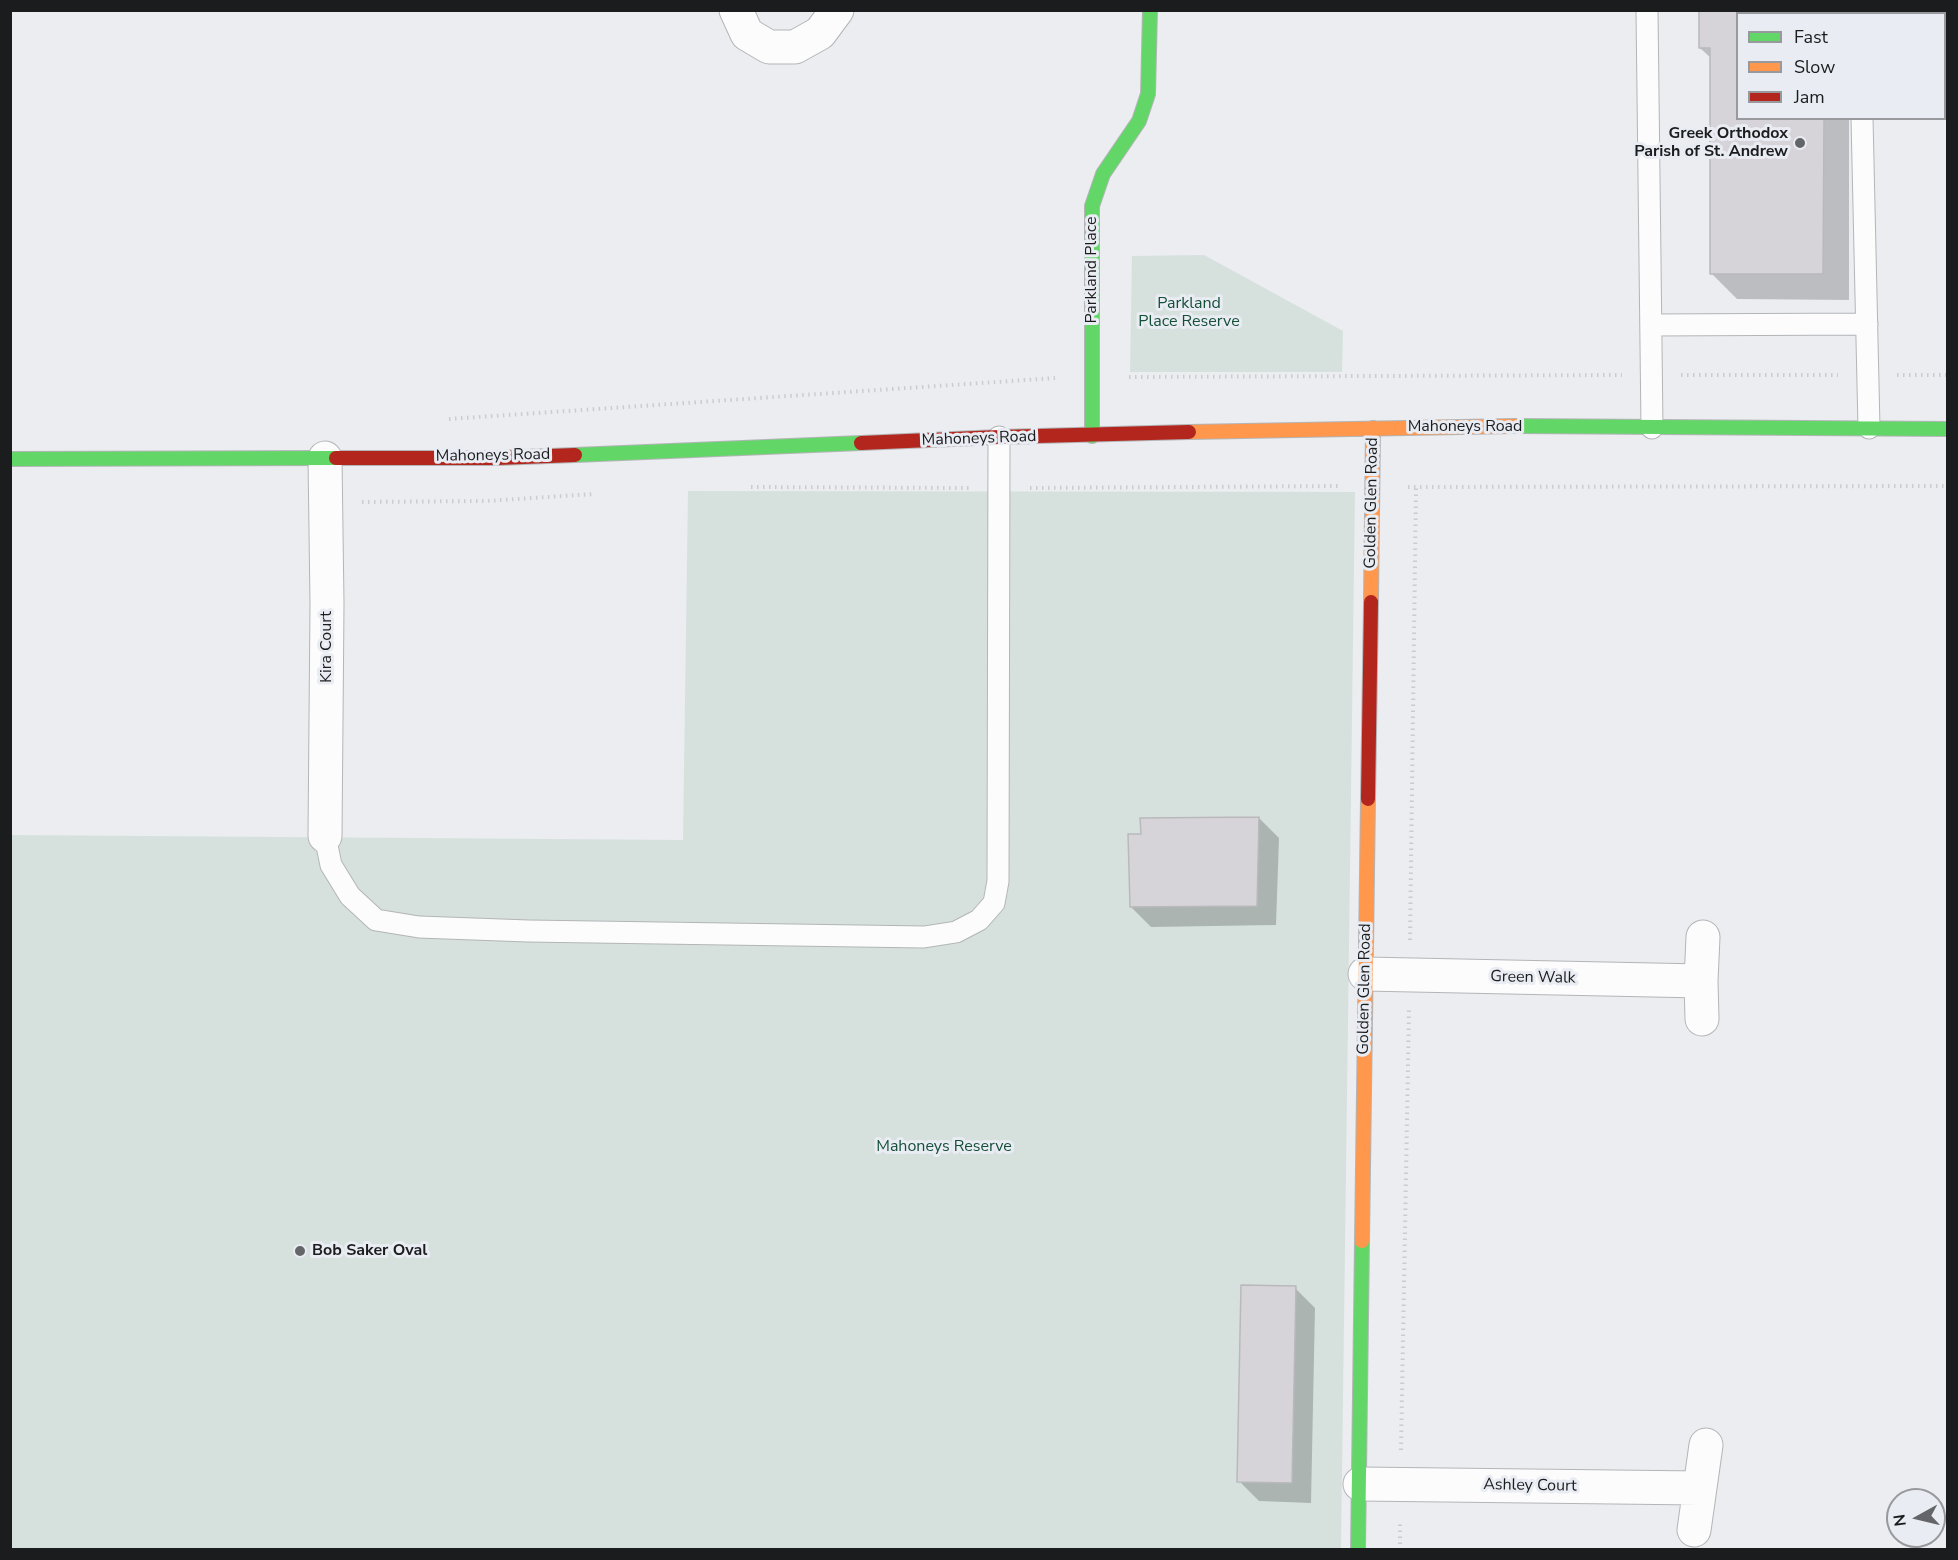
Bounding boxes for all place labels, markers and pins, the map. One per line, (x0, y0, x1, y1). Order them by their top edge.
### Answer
place label: Greek Orthodox Parish of St. Andrew (1634, 124, 1788, 162)
marker: Greek Orthodox Parish of St. Andrew (1793, 136, 1807, 150)
place label: Bob Saker Oval (312, 1241, 427, 1261)
marker: Bob Saker Oval (293, 1244, 307, 1258)

